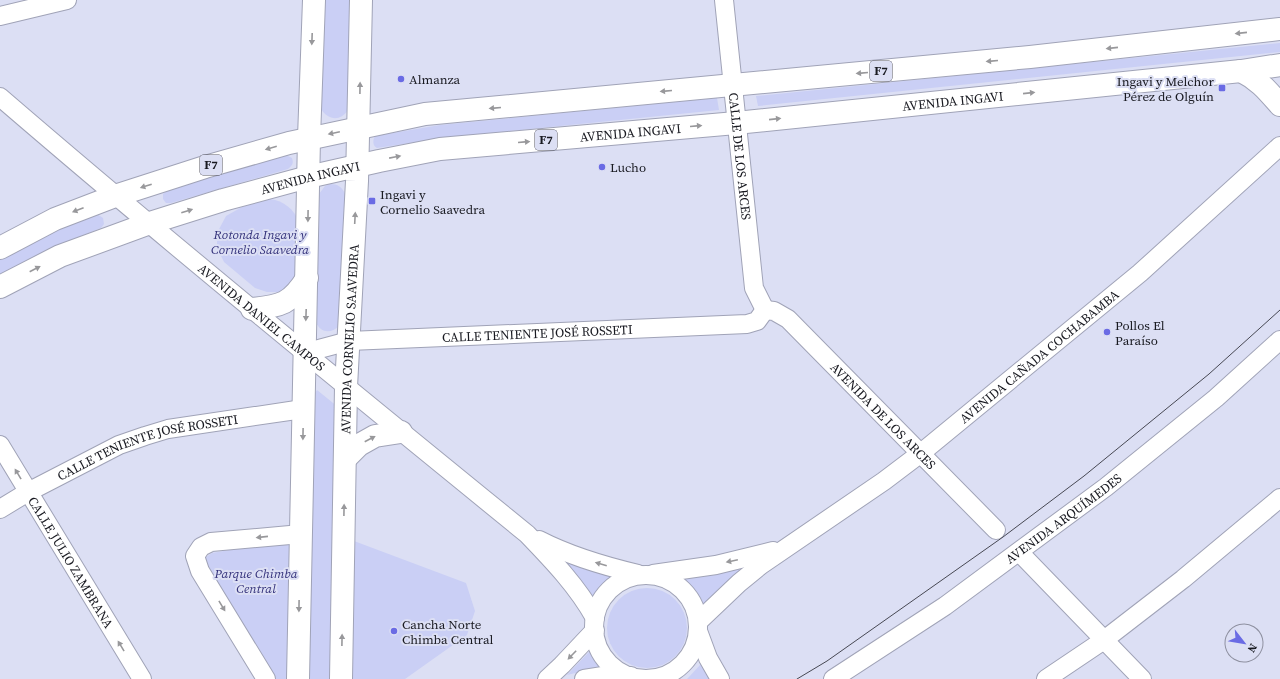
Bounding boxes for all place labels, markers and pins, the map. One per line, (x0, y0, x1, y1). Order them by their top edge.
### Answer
place label: Almanza (409, 71, 461, 88)
place label: Ingavi y Melchor Pérez de Olguín (1117, 73, 1214, 105)
marker: Almanza (396, 74, 406, 84)
marker: Ingavi y Melchor Pérez de Olguín (1217, 83, 1227, 93)
place label: Lucho (610, 159, 646, 176)
marker: Lucho (597, 162, 607, 172)
place label: Ingavi y Cornelio Saavedra (380, 186, 485, 218)
marker: Ingavi y Cornelio Saavedra (367, 196, 377, 206)
place label: Pollos El Paraíso (1115, 317, 1165, 349)
marker: Pollos El Paraíso (1102, 327, 1112, 337)
place label: Cancha Norte Chimba Central (402, 616, 494, 648)
marker: Cancha Norte Chimba Central (389, 626, 399, 636)

